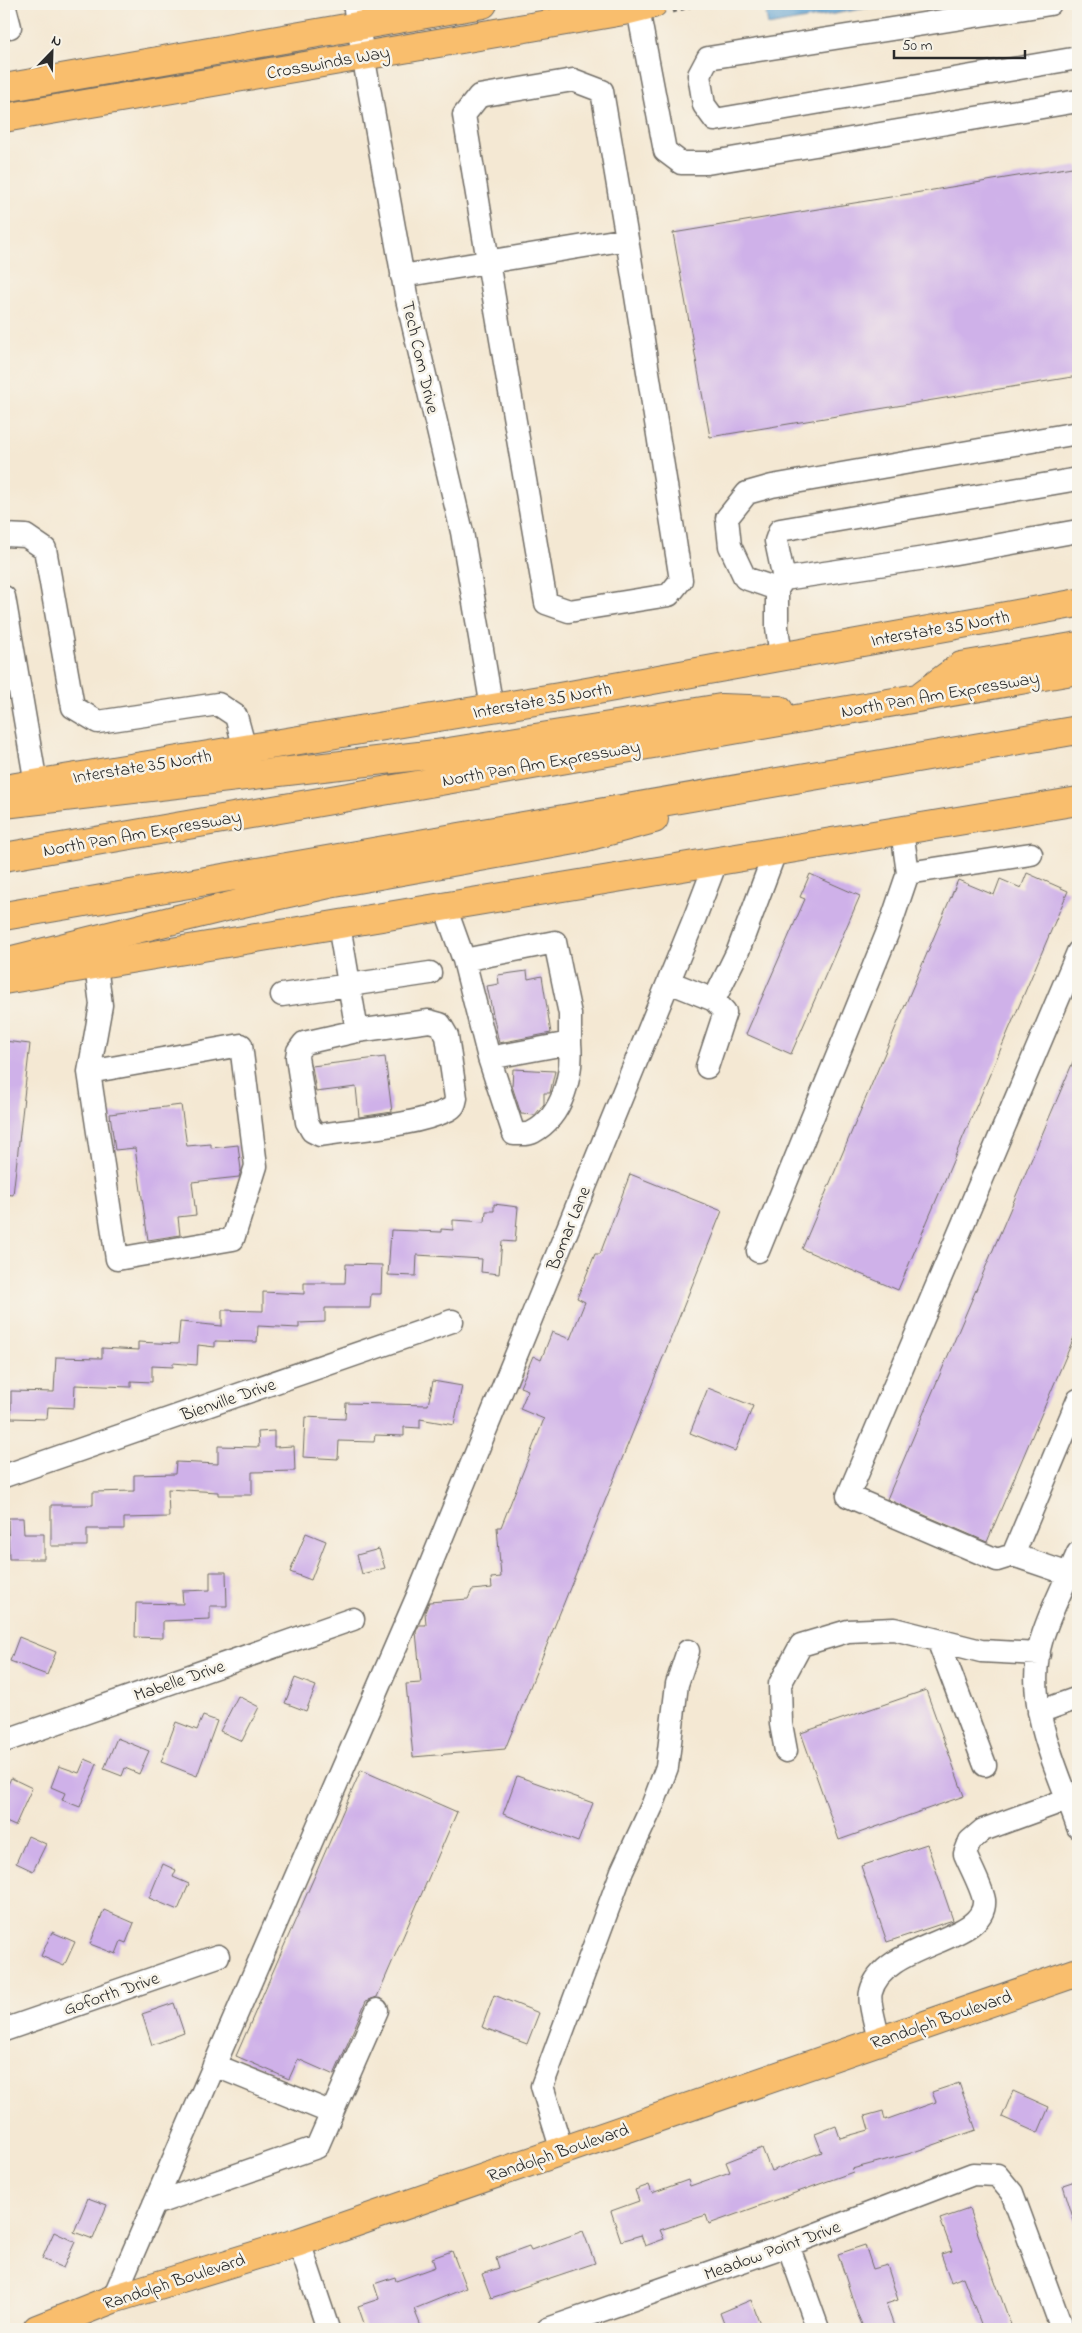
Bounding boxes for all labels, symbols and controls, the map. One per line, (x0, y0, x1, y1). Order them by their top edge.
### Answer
north arrow (28, 28, 78, 78)
scale bar (894, 28, 1026, 60)
text: N (48, 30, 65, 53)
text: 50 m (902, 35, 933, 57)
street label: Crosswinds Way (265, 40, 392, 88)
street label: Tech Com Drive (393, 299, 445, 417)
street label: Interstate 35 North (869, 605, 1012, 655)
street label: North Pan Am Expressway (839, 666, 1041, 726)
street label: Interstate 35 North (471, 677, 614, 727)
street label: North Pan Am Expressway (440, 735, 642, 795)
street label: Interstate 35 North (71, 744, 214, 792)
street label: North Pan Am Expressway (41, 805, 243, 865)
street label: Bomar Lane (541, 1182, 599, 1276)
street label: Bienville Drive (177, 1372, 280, 1430)
street label: Mabelle Drive (131, 1654, 229, 1710)
street label: Goforth Drive (60, 1966, 164, 2023)
street label: Randolph Boulevard (867, 1985, 1016, 2057)
street label: Randolph Boulevard (484, 2118, 633, 2190)
street label: Meadow Point Drive (701, 2215, 845, 2289)
street label: Randolph Boulevard (100, 2248, 249, 2318)

